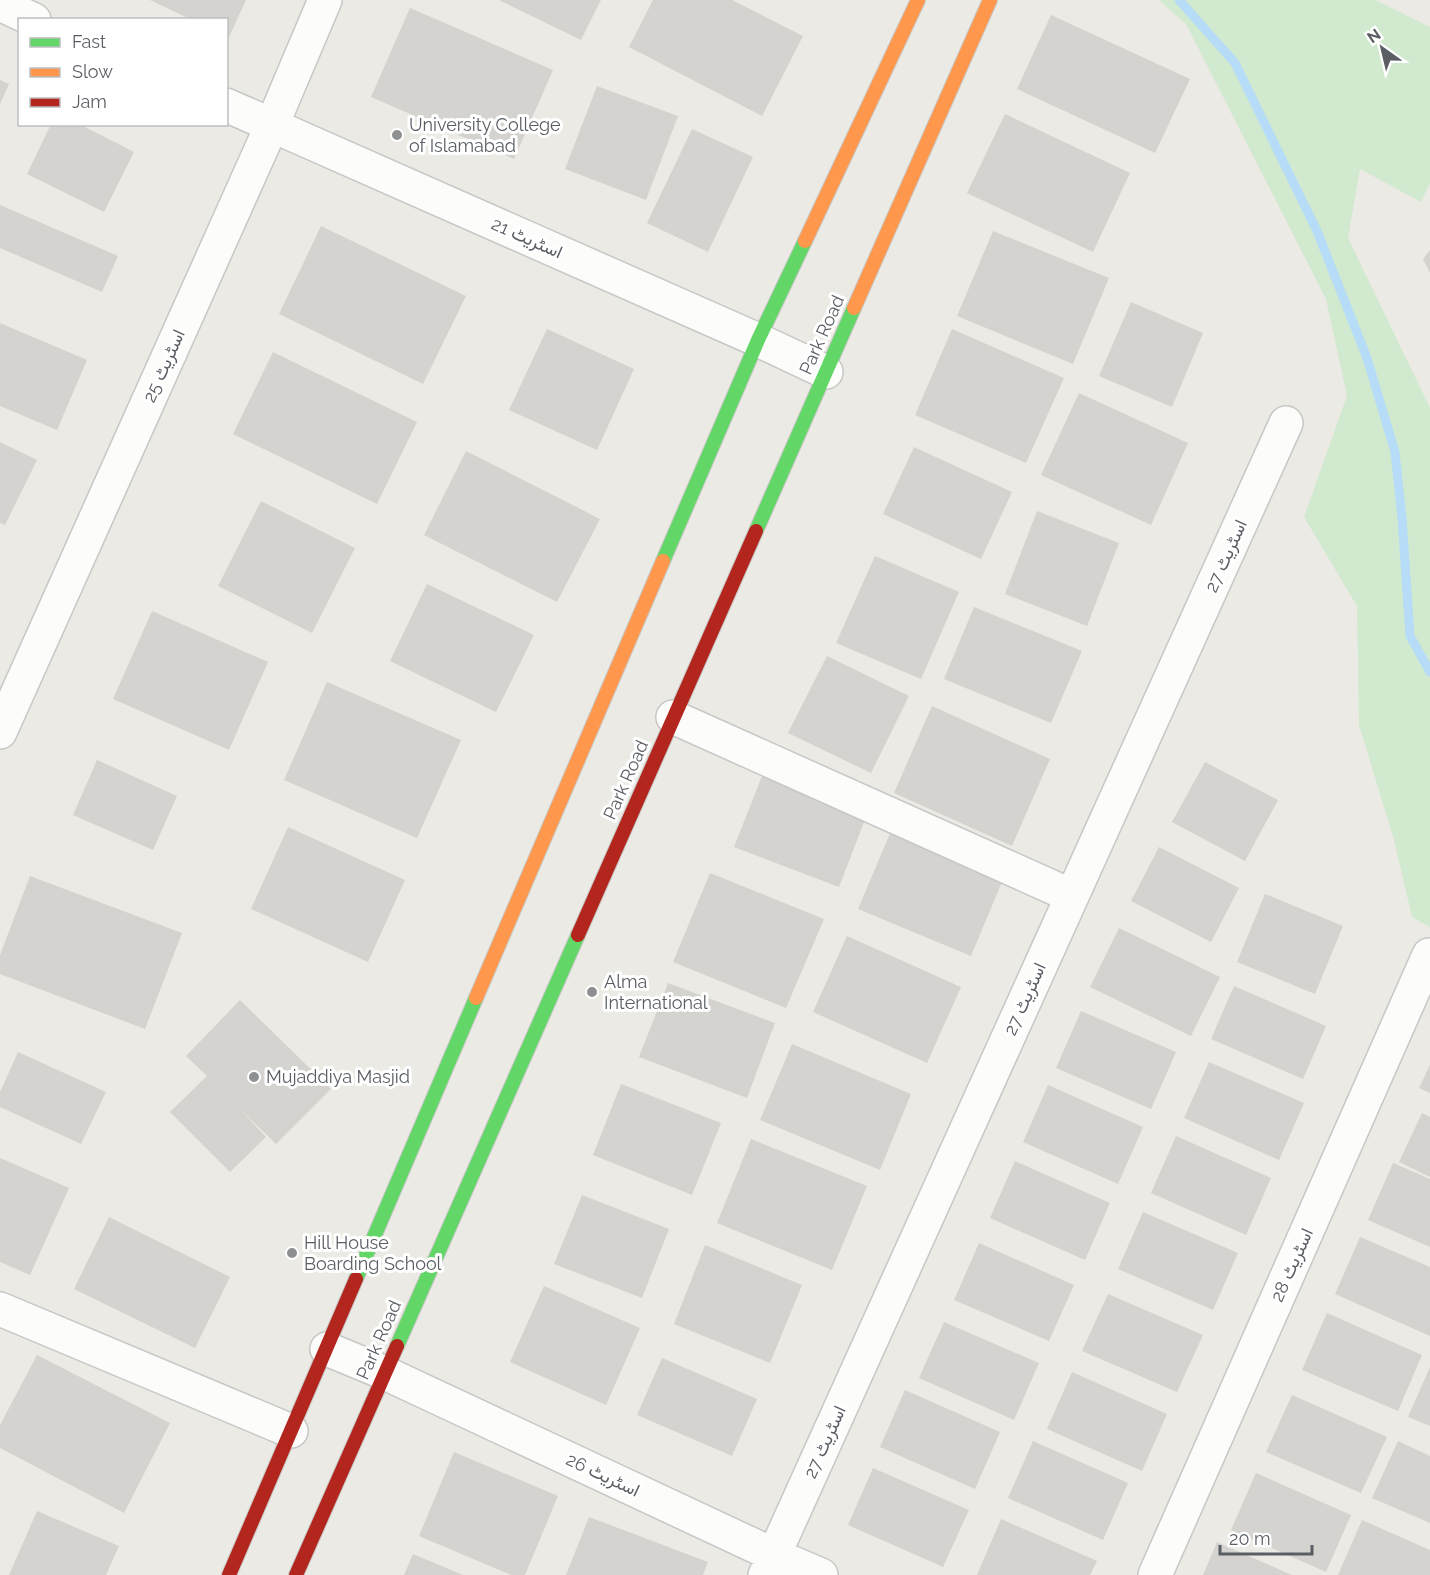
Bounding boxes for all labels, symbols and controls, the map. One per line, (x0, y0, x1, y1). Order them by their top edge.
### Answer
legend (18, 18, 228, 126)
north arrow (1352, 18, 1412, 78)
text: N (1364, 25, 1384, 47)
text: Fast (72, 31, 106, 52)
text: Slow (72, 61, 113, 82)
text: Jam (72, 91, 107, 112)
place label: University College of Islamabad (409, 114, 561, 156)
marker: University College of Islamabad (390, 128, 404, 142)
street label: اسٹریٹ 21 (488, 213, 566, 263)
street label: Park Road (795, 292, 848, 378)
street label: اسٹریٹ 25 (138, 326, 190, 406)
street label: اسٹریٹ 27 (1200, 516, 1252, 596)
street label: Park Road (599, 737, 652, 823)
street label: اسٹریٹ 27 (999, 959, 1051, 1039)
place label: Alma International (604, 971, 708, 1013)
marker: Alma International (585, 985, 599, 999)
place label: Mujaddiya Masjid (266, 1066, 410, 1087)
marker: Mujaddiya Masjid (247, 1070, 261, 1084)
street label: اسٹریٹ 28 (1266, 1225, 1318, 1305)
place label: Hill House Boarding School (304, 1232, 442, 1274)
marker: Hill House Boarding School (285, 1246, 299, 1260)
street label: Park Road (352, 1297, 405, 1383)
street label: اسٹریٹ 27 (799, 1402, 851, 1482)
street label: اسٹریٹ 26 (563, 1448, 643, 1502)
scale bar (1220, 1518, 1312, 1556)
text: 20 m (1229, 1528, 1271, 1549)

